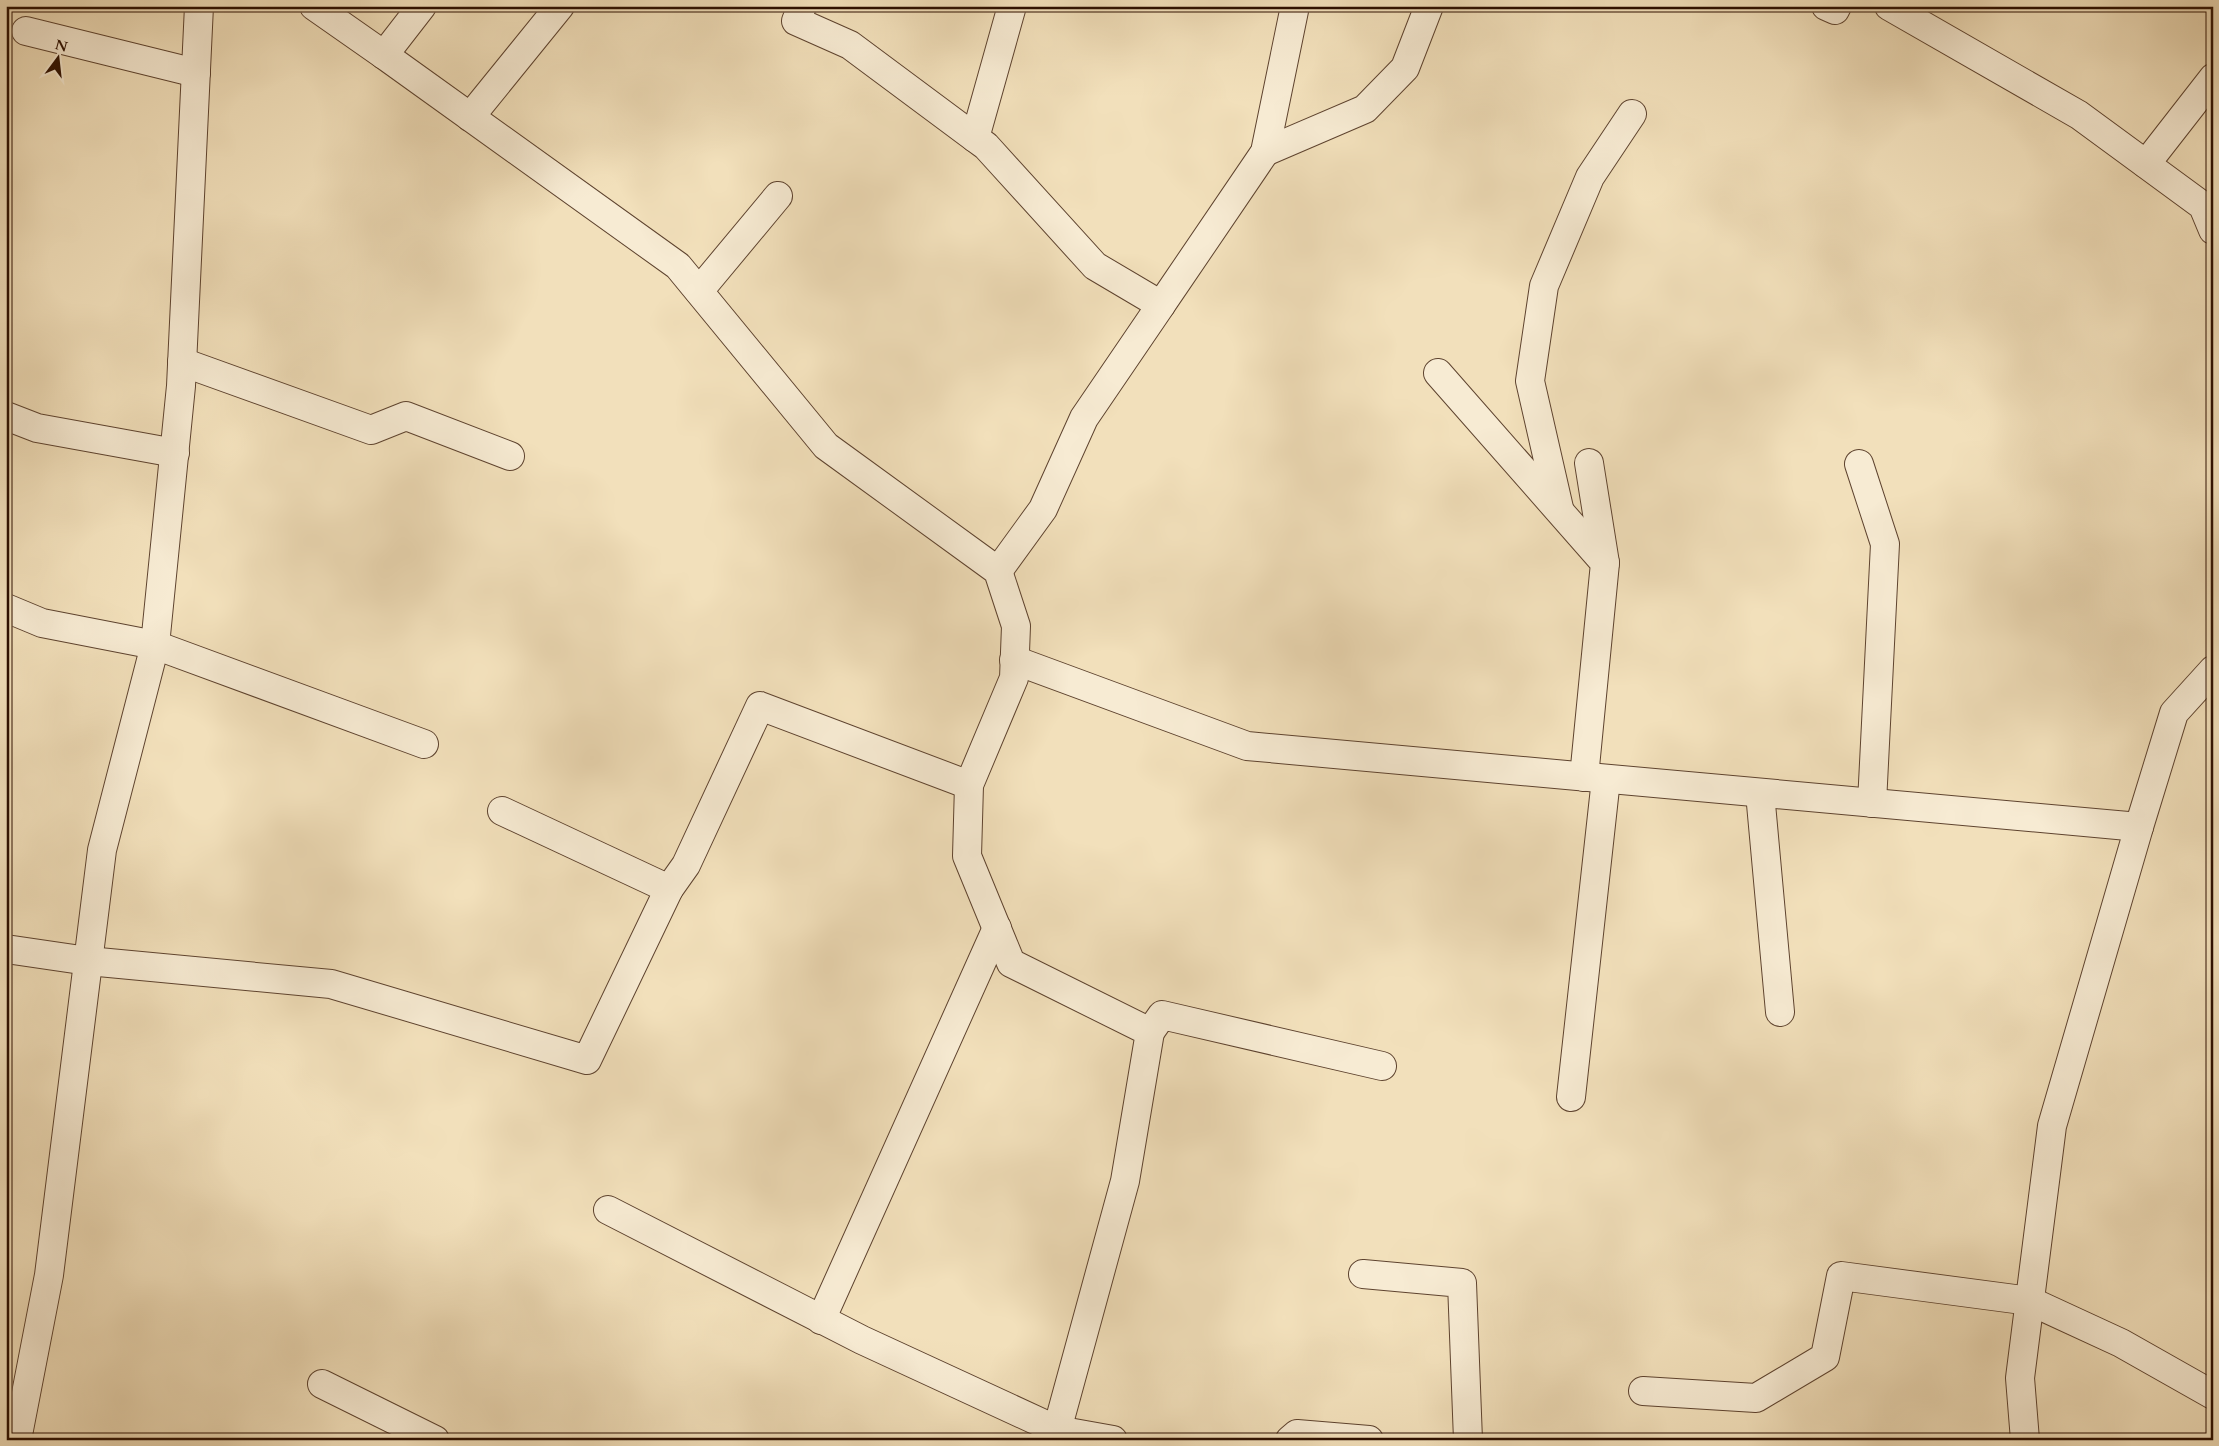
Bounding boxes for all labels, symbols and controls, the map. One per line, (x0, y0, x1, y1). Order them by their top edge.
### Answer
north arrow (32, 32, 82, 82)
text: N (53, 35, 70, 57)

